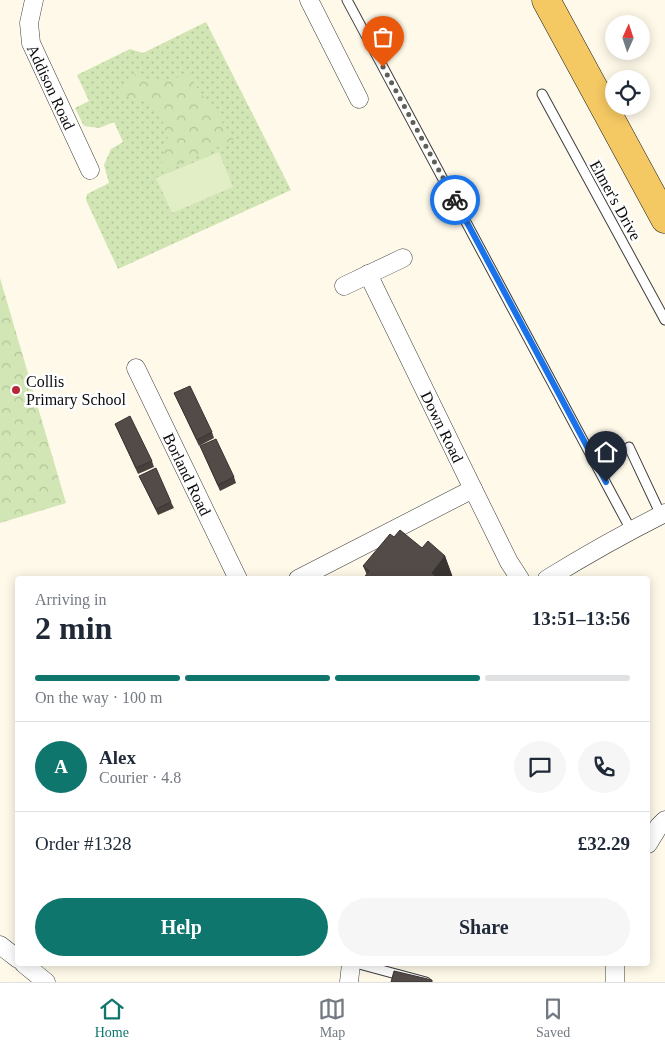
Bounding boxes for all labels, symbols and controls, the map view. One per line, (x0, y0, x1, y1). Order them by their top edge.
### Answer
north arrow (605, 15, 650, 60)
map controls (605, 15, 650, 115)
pin (362, 16, 404, 67)
icon: bag (369, 23, 397, 51)
street label: Addison Road (24, 42, 78, 132)
button: locate (605, 70, 650, 115)
street label: Elmer's Drive (587, 157, 644, 243)
courier (430, 175, 480, 225)
icon: bike (441, 186, 469, 214)
place label: Collis Primary School (26, 373, 127, 409)
marker: Collis Primary School (10, 384, 22, 396)
street label: Down Road (418, 389, 467, 465)
street label: Borland Road (160, 431, 214, 518)
pin (585, 431, 627, 482)
icon: home (592, 438, 620, 466)
text: Arriving in (35, 591, 107, 608)
text: 13:51–13:56 (532, 608, 630, 629)
text: 2 min (35, 610, 112, 646)
text: On the way · 100 m (35, 689, 163, 706)
button: chat (514, 741, 566, 793)
button: phone (578, 741, 630, 793)
text: Alex (99, 747, 136, 768)
text: A (54, 756, 68, 777)
text: Courier · 4.8 (99, 769, 181, 786)
text: Order #1328 (35, 833, 132, 854)
text: £32.29 (578, 833, 630, 854)
button: Help (35, 898, 328, 956)
button: Share (338, 898, 630, 956)
tab: Home (95, 995, 129, 1041)
tab: Map (318, 995, 346, 1041)
tab: Saved (536, 995, 570, 1041)

